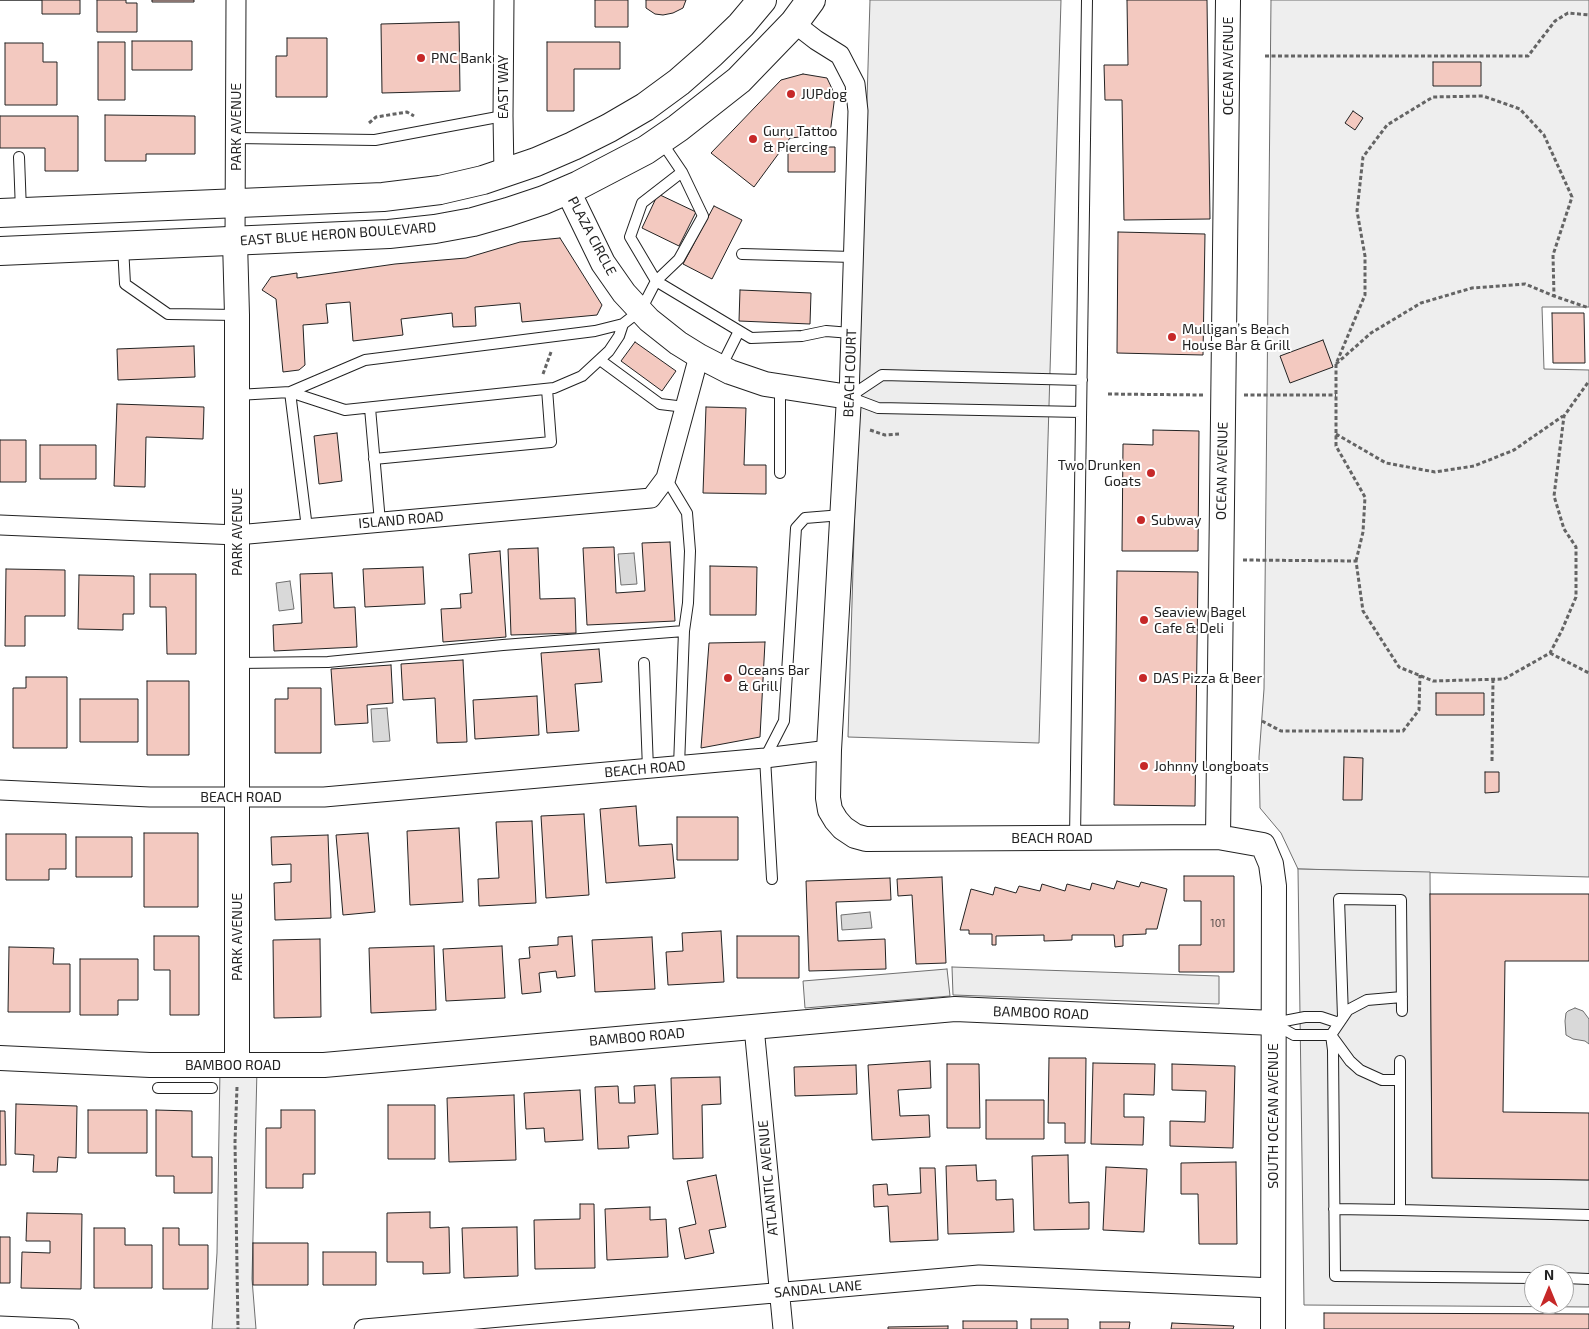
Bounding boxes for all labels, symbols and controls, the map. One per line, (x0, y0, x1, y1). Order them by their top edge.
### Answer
street label: OCEAN AVENUE (1220, 17, 1236, 115)
place label: PNC Bank (431, 50, 492, 66)
marker: PNC Bank (415, 52, 427, 64)
street label: EAST WAY (495, 55, 511, 119)
street label: PARK AVENUE (228, 83, 244, 171)
place label: JUPdog (801, 86, 847, 102)
marker: JUPdog (785, 88, 797, 100)
place label: Guru Tattoo & Piercing (763, 123, 838, 156)
marker: Guru Tattoo & Piercing (747, 133, 759, 145)
street label: PLAZA CIRCLE (564, 194, 620, 278)
street label: EAST BLUE HERON BOULEVARD (239, 219, 437, 249)
place label: Mulligan’s Beach House Bar & Grill (1182, 321, 1290, 354)
street label: BEACH COURT (840, 328, 860, 418)
marker: Mulligan’s Beach House Bar & Grill (1166, 331, 1178, 343)
street label: OCEAN AVENUE (1213, 422, 1231, 520)
place label: Two Drunken Goats (1058, 457, 1141, 490)
marker: Two Drunken Goats (1145, 467, 1157, 479)
street label: PARK AVENUE (229, 488, 245, 576)
street label: ISLAND ROAD (358, 508, 444, 532)
place label: Subway (1151, 512, 1201, 528)
marker: Subway (1135, 514, 1147, 526)
place label: Seaview Bagel Cafe & Deli (1154, 604, 1246, 636)
marker: Seaview Bagel Cafe & Deli (1138, 614, 1150, 626)
place label: Oceans Bar & Grill (738, 662, 810, 694)
place label: DAS Pizza & Beer (1153, 670, 1262, 686)
marker: Oceans Bar & Grill (722, 672, 734, 684)
marker: DAS Pizza & Beer (1137, 672, 1149, 684)
street label: BEACH ROAD (604, 757, 686, 781)
place label: Johnny Longboats (1154, 758, 1269, 774)
marker: Johnny Longboats (1138, 760, 1150, 772)
street label: BEACH ROAD (200, 789, 282, 805)
street label: BEACH ROAD (1011, 830, 1093, 846)
street label: PARK AVENUE (229, 893, 245, 981)
house number: 101 (1210, 916, 1226, 930)
street label: BAMBOO ROAD (993, 1003, 1089, 1023)
street label: BAMBOO ROAD (588, 1024, 686, 1050)
street label: SOUTH OCEAN AVENUE (1265, 1043, 1281, 1189)
street label: BAMBOO ROAD (185, 1057, 281, 1073)
street label: ATLANTIC AVENUE (755, 1119, 781, 1237)
north arrow (1524, 1264, 1574, 1314)
text: N (1544, 1266, 1554, 1283)
street label: SANDAL LANE (773, 1277, 863, 1301)

